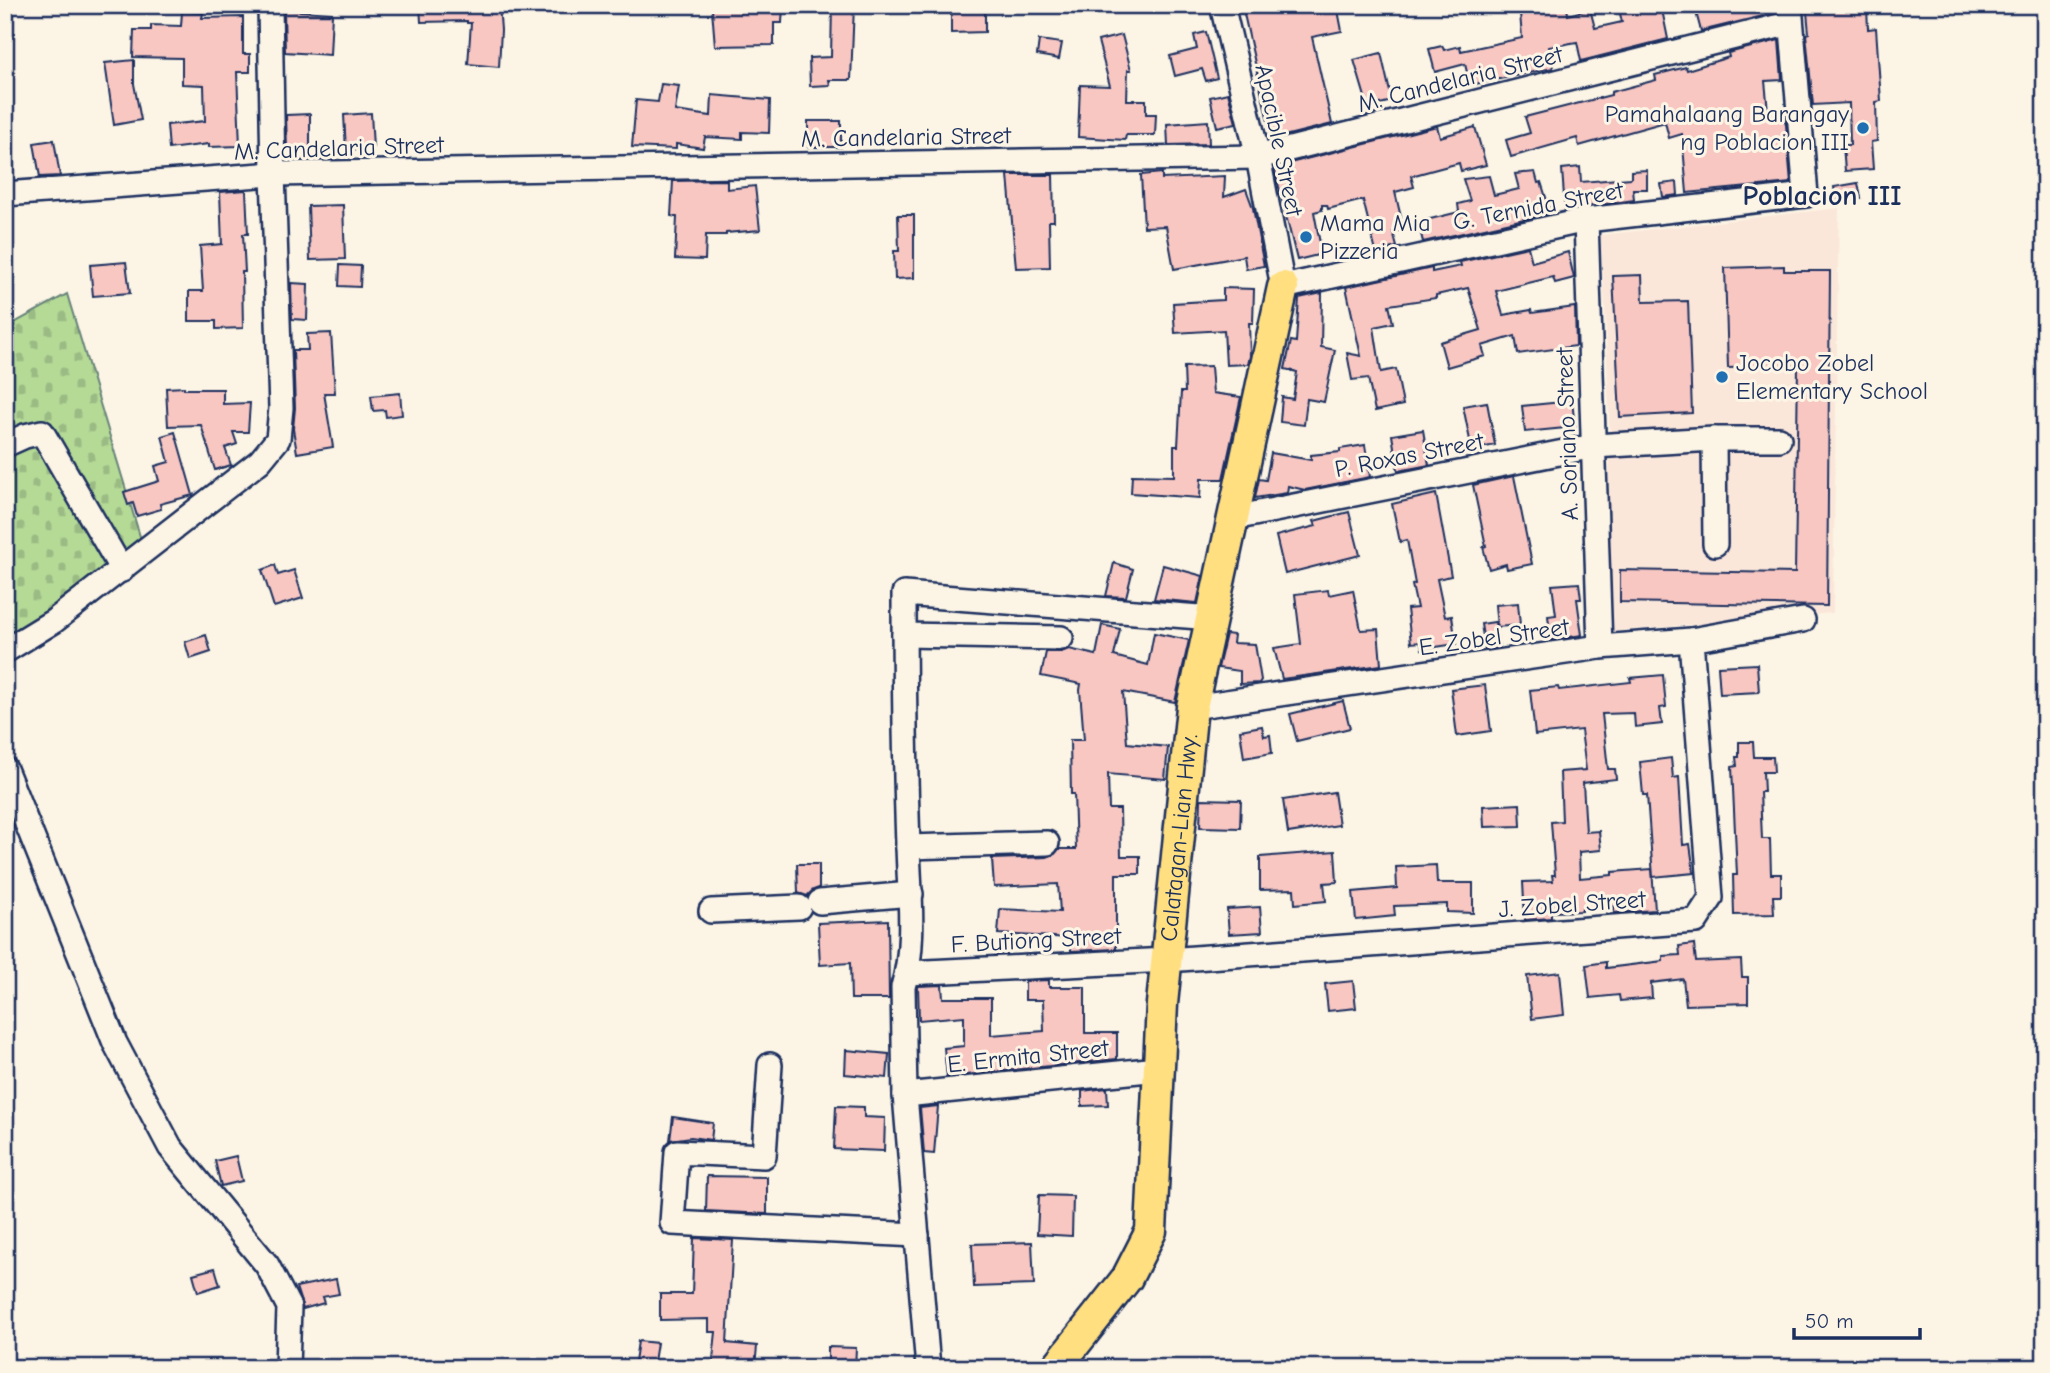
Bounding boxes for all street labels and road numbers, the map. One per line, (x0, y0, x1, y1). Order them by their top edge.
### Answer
street label: M. Candelaria Street (1355, 40, 1566, 118)
street label: Apacible Street (1249, 62, 1309, 219)
street label: M. Candelaria Street (801, 121, 1012, 153)
street label: M. Candelaria Street (234, 130, 446, 166)
street label: G. Ternida Street (1450, 176, 1627, 236)
street label: A. Soriano Street (1550, 346, 1584, 521)
street label: P. Roxas Street (1332, 427, 1487, 483)
street label: E. Zobel Street (1417, 612, 1572, 661)
street label: Calatagan-Lian Hwy. (1154, 732, 1203, 943)
street label: J. Zobel Street (1497, 885, 1648, 923)
street label: F. Butiong Street (950, 921, 1123, 958)
street label: E. Ermita Street (946, 1033, 1111, 1078)

